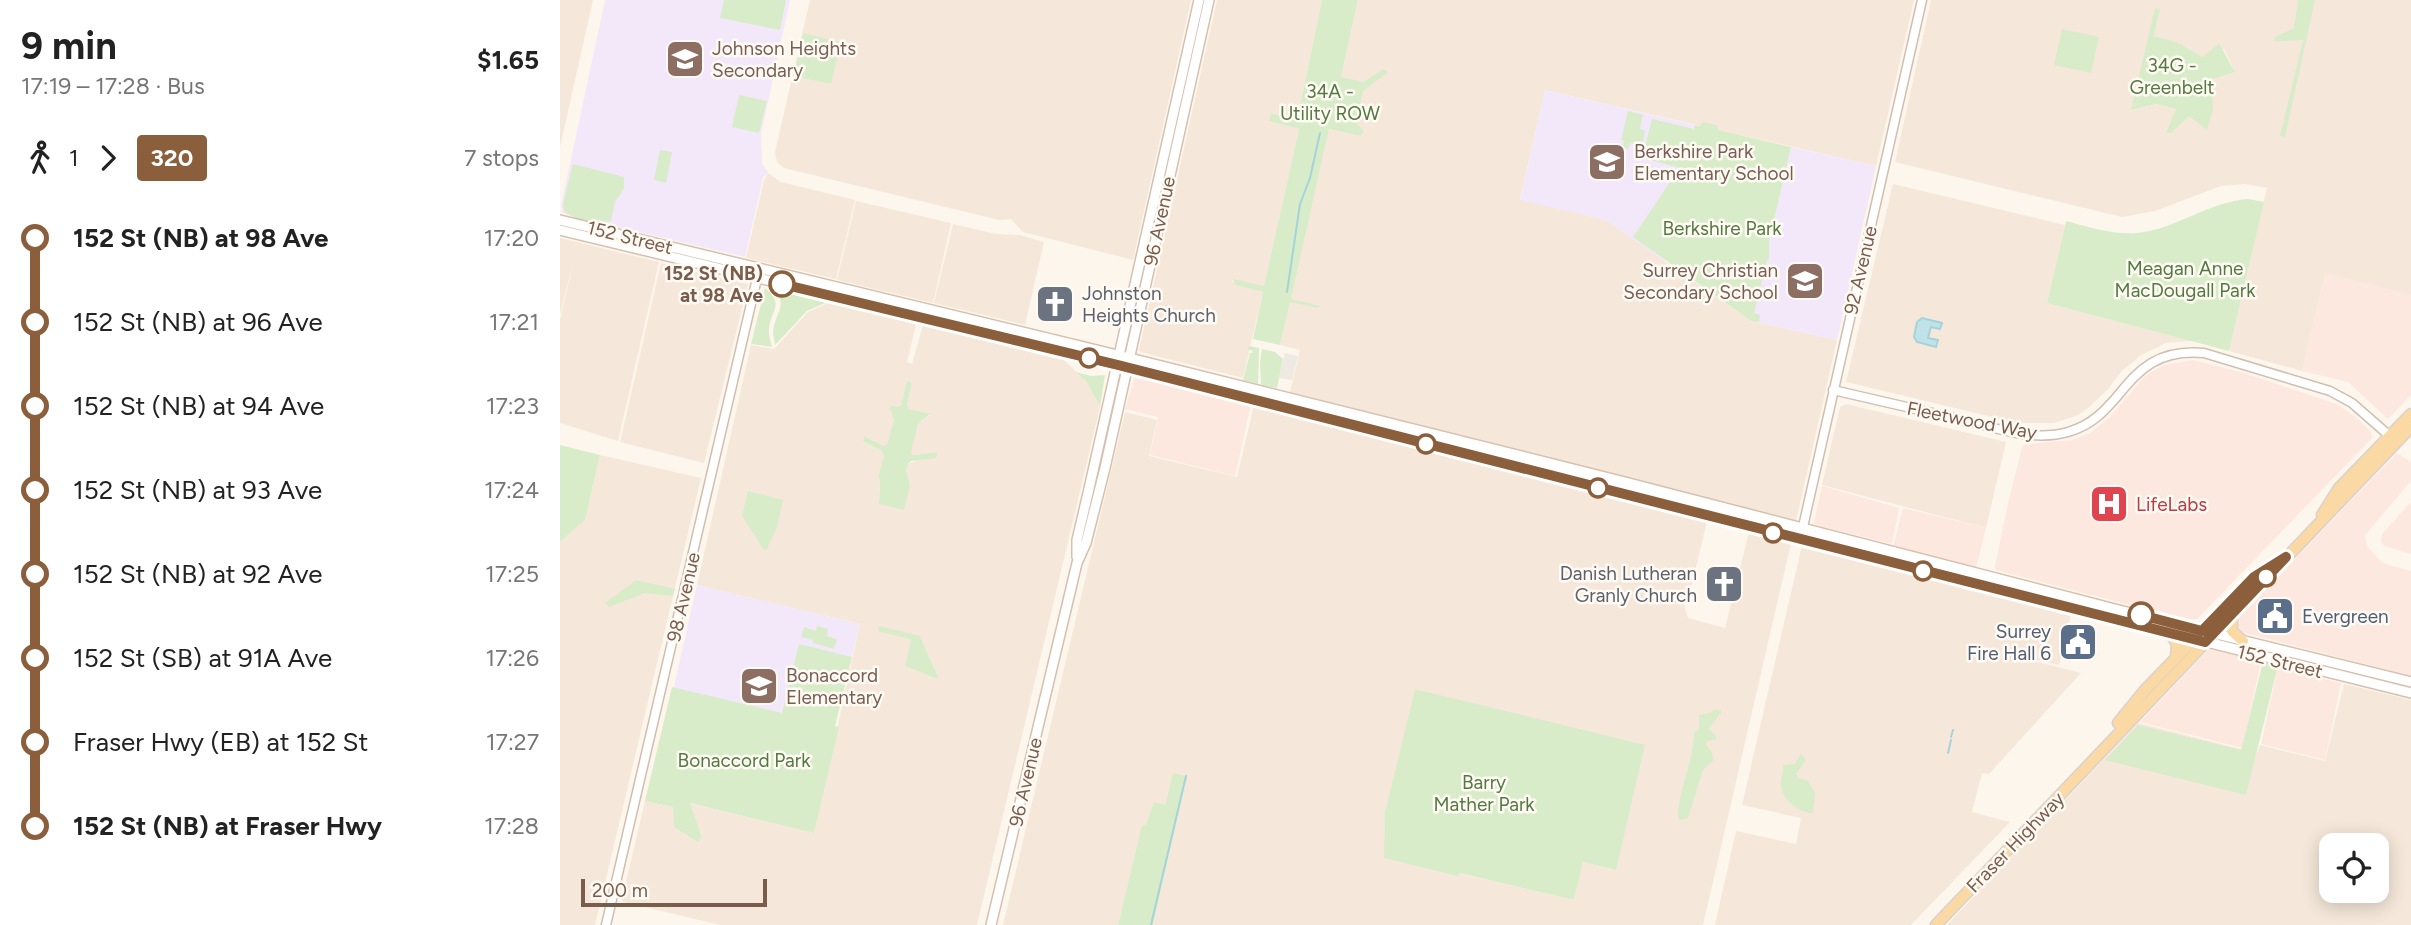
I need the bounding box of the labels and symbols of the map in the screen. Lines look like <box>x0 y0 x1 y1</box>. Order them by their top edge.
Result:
place label: Johnson Heights Secondary <box>712 37 856 82</box>
school or university icon: Johnson Heights Secondary <box>664 38 706 80</box>
park label: 34G - Greenbelt <box>2129 54 2215 99</box>
park label: 34A - Utility ROW <box>1280 80 1381 125</box>
place label: Berkshire Park Elementary School <box>1634 140 1794 185</box>
school or university icon: Berkshire Park Elementary School <box>1586 141 1628 183</box>
street label: 96 Avenue <box>1139 174 1180 268</box>
street label: 152 Street <box>585 216 675 259</box>
park label: Berkshire Park <box>1662 217 1782 240</box>
street label: 92 Avenue <box>1839 224 1882 317</box>
park label: Meagan Anne MacDougall Park <box>2115 257 2256 302</box>
place label: Surrey Christian Secondary School <box>1623 259 1778 304</box>
school or university icon: Surrey Christian Secondary School <box>1784 260 1826 302</box>
place label: 152 St (NB) at 98 Ave <box>664 262 763 307</box>
marker: 152 St (NB) at 98 Ave <box>769 271 795 297</box>
place label: Johnston Heights Church <box>1082 282 1216 327</box>
church icon: Johnston Heights Church <box>1034 283 1076 325</box>
unlabelled marker <box>1079 348 1099 368</box>
street label: Fleetwood Way <box>1905 397 2039 444</box>
unlabelled marker <box>1416 434 1436 454</box>
unlabelled marker <box>1588 478 1608 498</box>
hospital icon: LifeLabs <box>2088 483 2130 525</box>
place label: LifeLabs <box>2136 493 2207 516</box>
unlabelled marker <box>1763 523 1783 543</box>
street label: 98 Avenue <box>662 550 705 644</box>
unlabelled marker <box>1913 561 1933 581</box>
place label: Danish Lutheran Granly Church <box>1560 562 1697 607</box>
church icon: Danish Lutheran Granly Church <box>1703 563 1745 605</box>
unlabelled marker <box>2256 567 2276 587</box>
public building icon: Evergreen <box>2254 595 2296 637</box>
unlabelled marker <box>2128 602 2154 628</box>
place label: Evergreen <box>2302 605 2389 628</box>
place label: Surrey Fire Hall 6 <box>1967 620 2051 665</box>
public building icon: Surrey Fire Hall 6 <box>2057 621 2099 663</box>
street label: 152 Street <box>2235 640 2325 683</box>
place label: Bonaccord Elementary <box>786 664 882 709</box>
school or university icon: Bonaccord Elementary <box>738 665 780 707</box>
street label: 96 Avenue <box>1004 735 1047 829</box>
park label: Bonaccord Park <box>678 749 811 772</box>
park label: Barry Mather Park <box>1433 771 1535 816</box>
street label: Fraser Highway <box>1962 787 2069 897</box>
scale bar <box>581 876 766 908</box>

